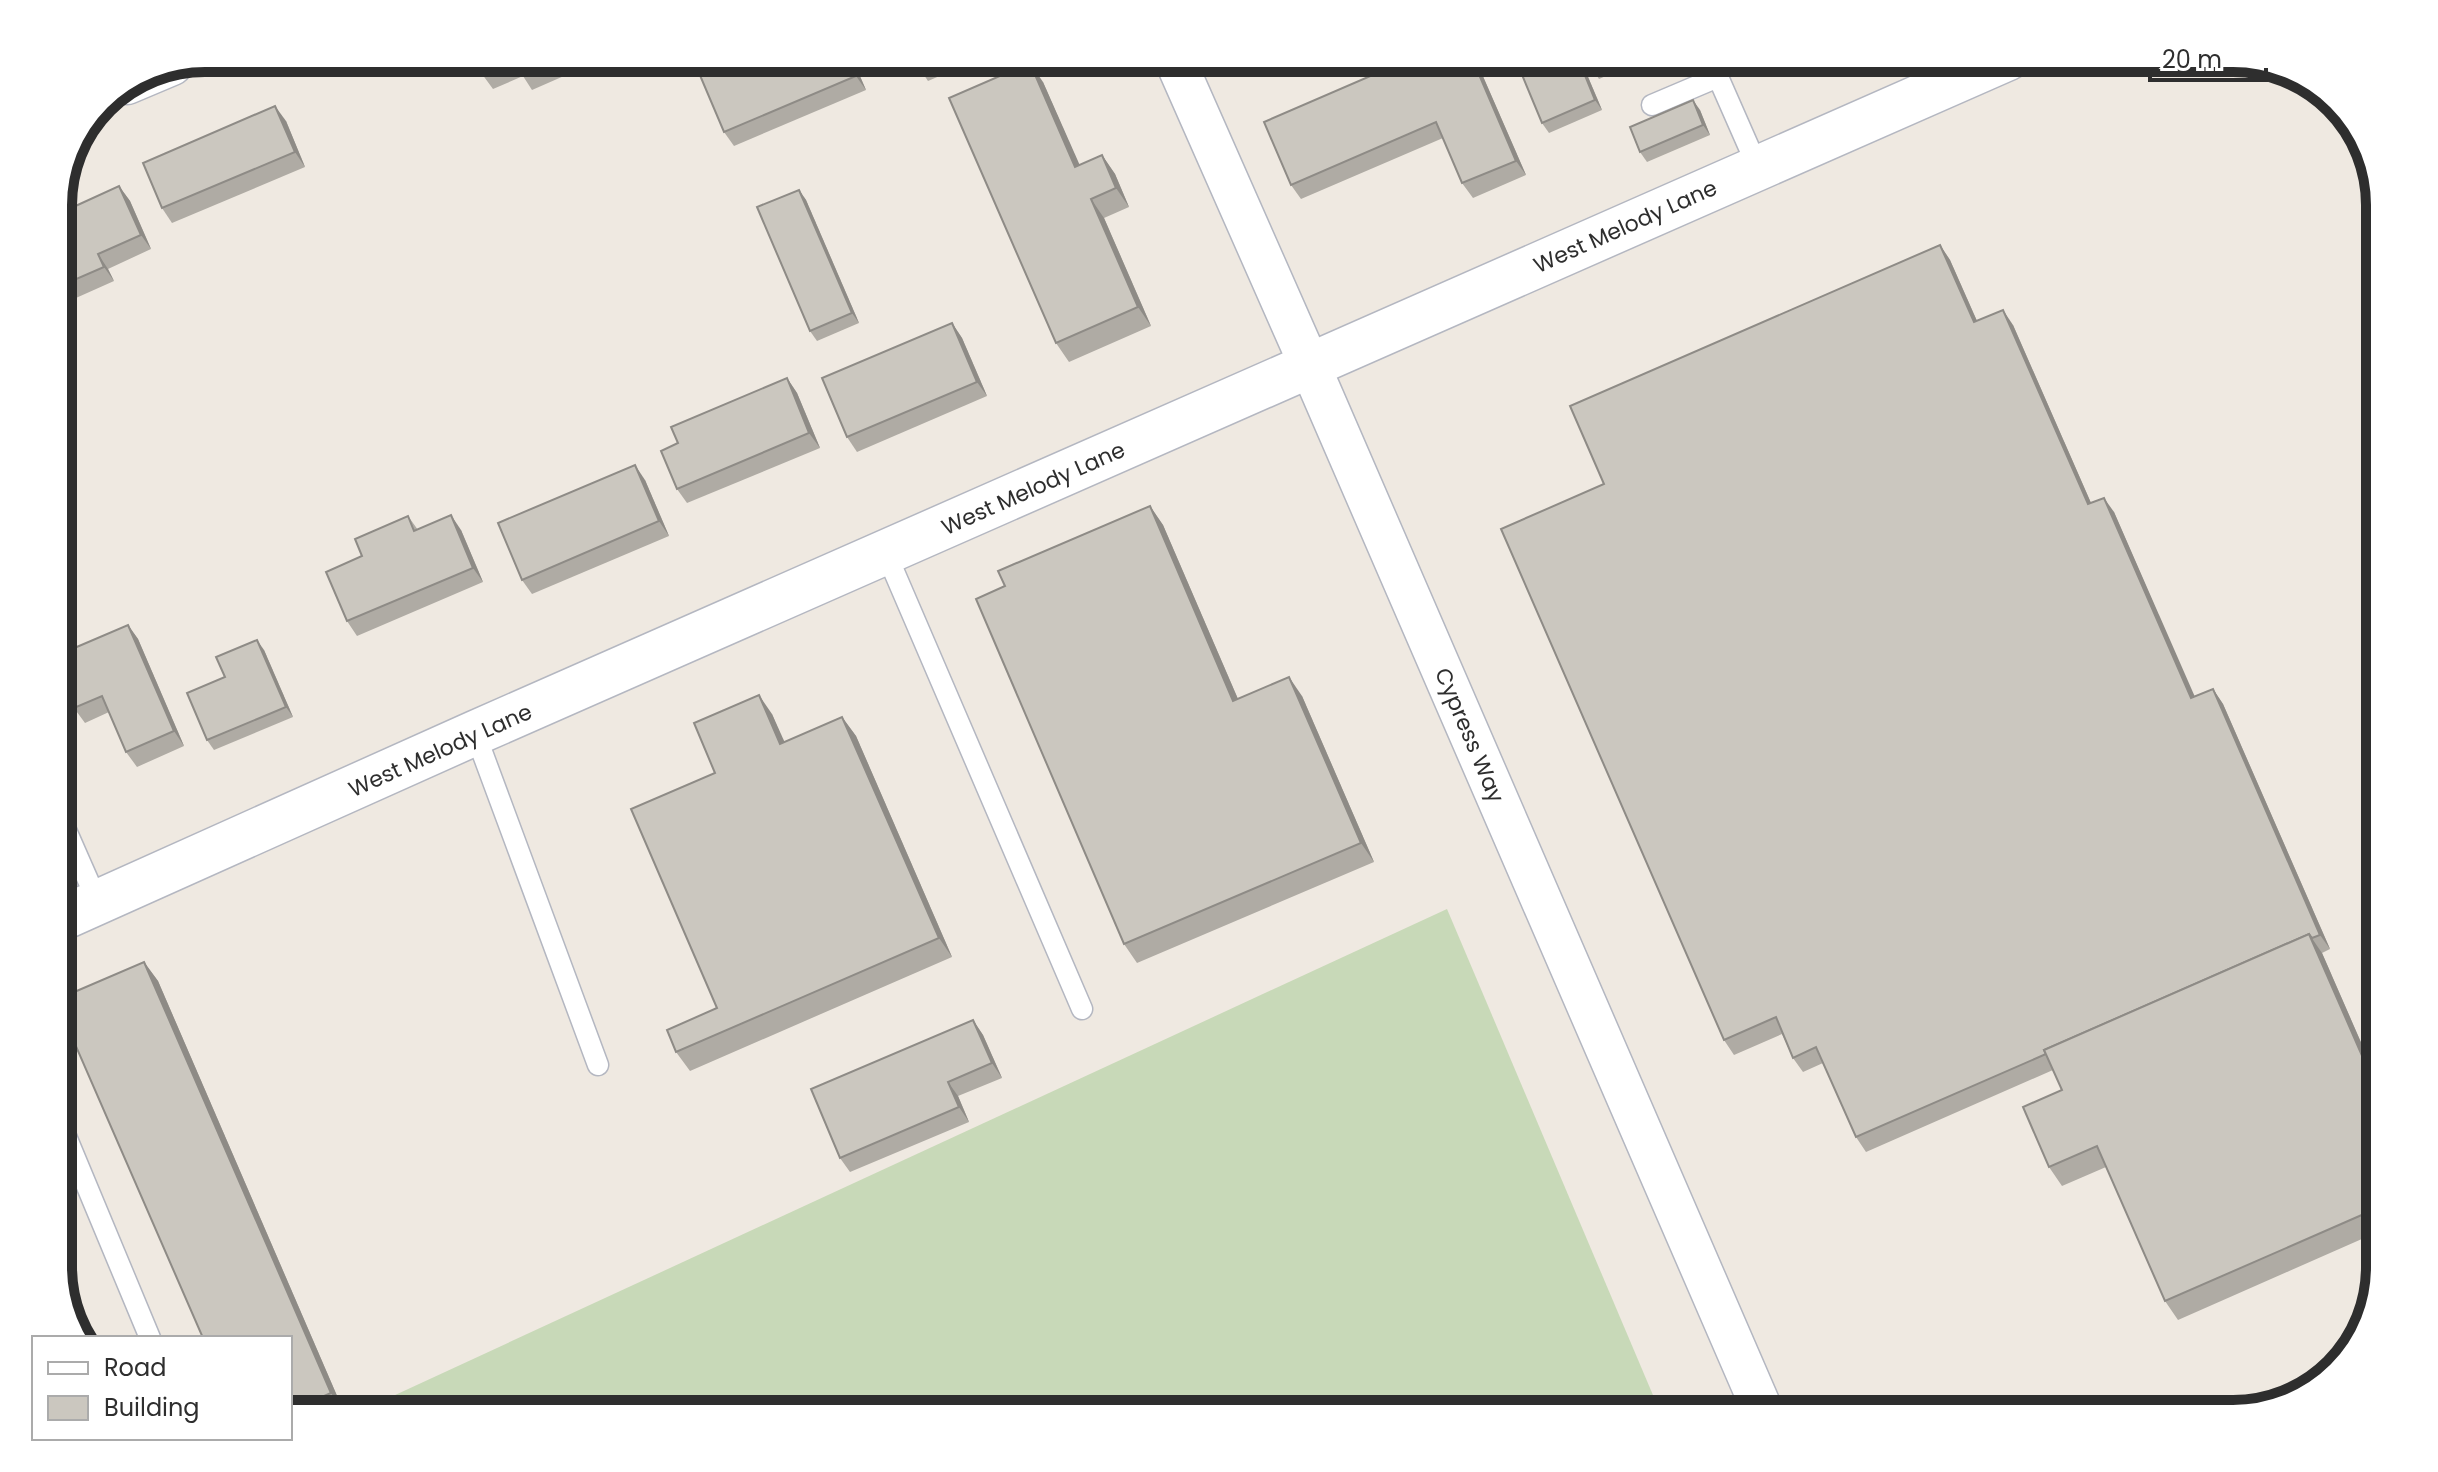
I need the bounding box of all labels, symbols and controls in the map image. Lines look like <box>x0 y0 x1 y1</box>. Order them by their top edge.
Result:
scale bar <box>2150 32 2266 82</box>
text: 20 m <box>2162 43 2222 76</box>
street label: West Melody Lane <box>1529 172 1722 281</box>
street label: West Melody Lane <box>937 434 1130 543</box>
street label: Cypress Way <box>1427 663 1512 808</box>
street label: West Melody Lane <box>344 696 537 805</box>
legend <box>32 1336 292 1440</box>
text: Road <box>104 1351 166 1384</box>
text: Building <box>104 1391 200 1424</box>

